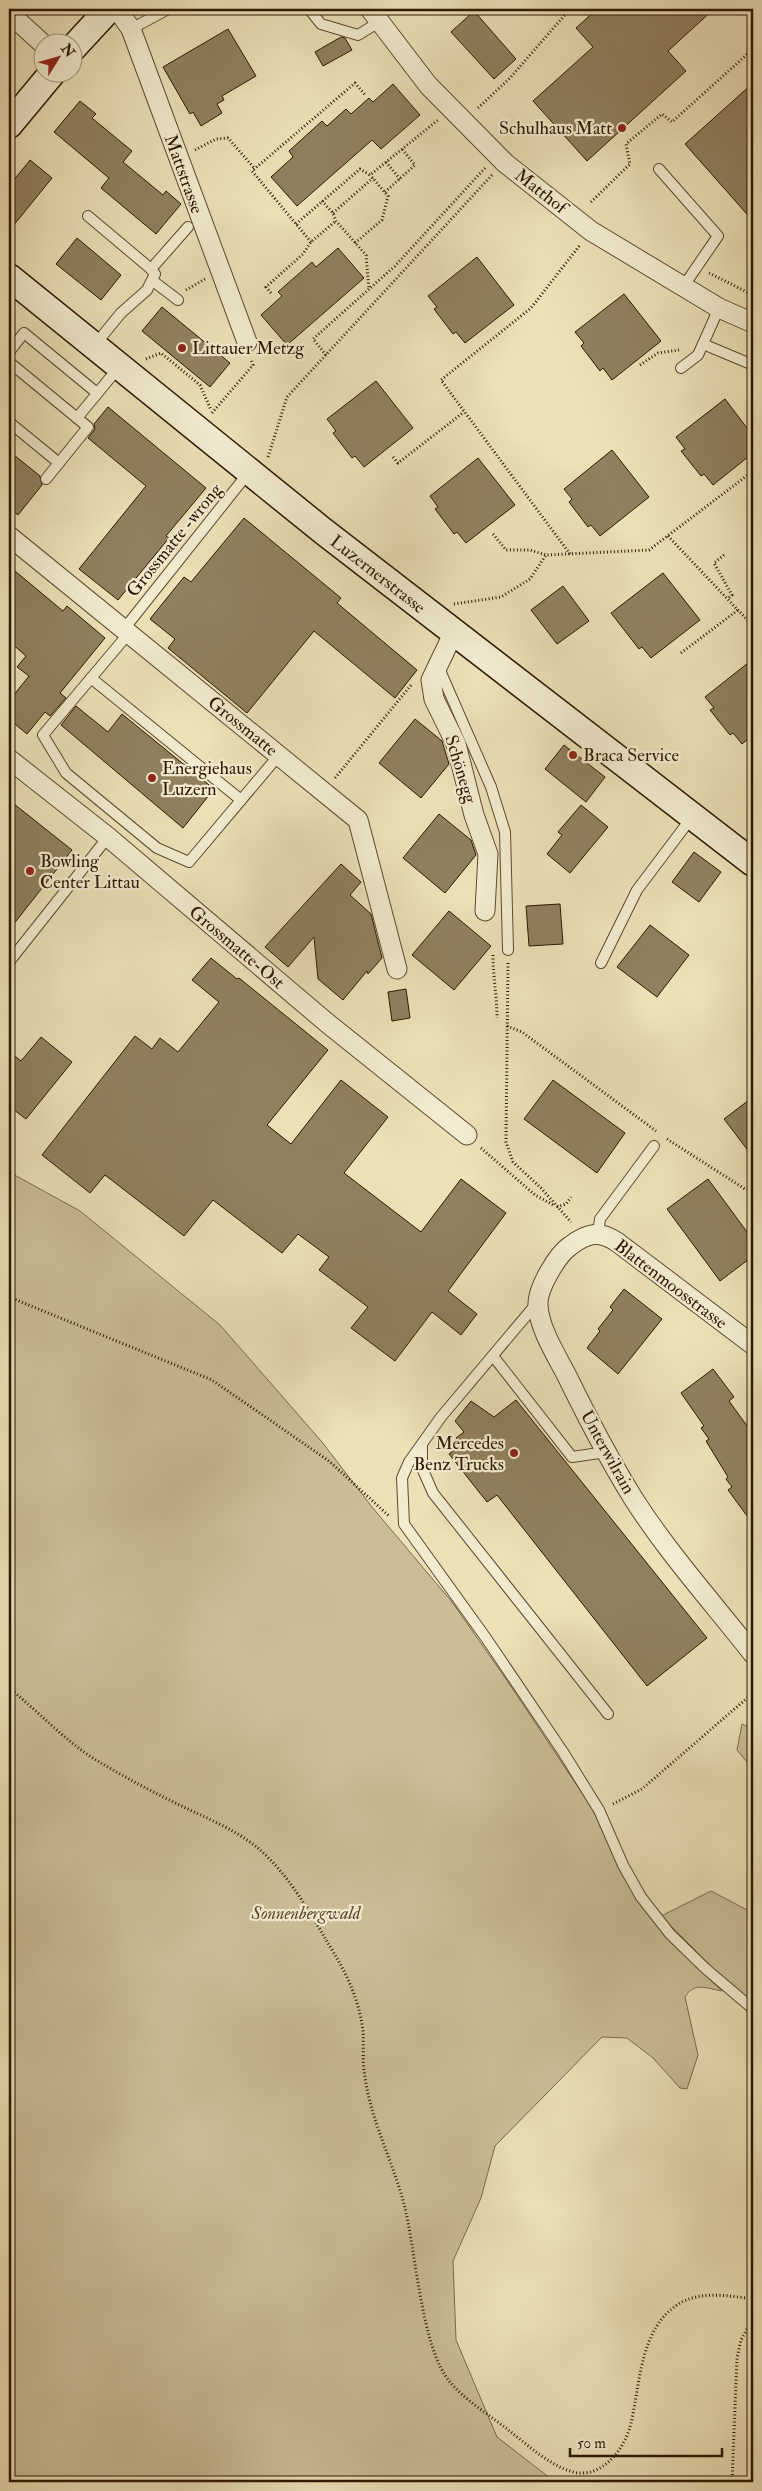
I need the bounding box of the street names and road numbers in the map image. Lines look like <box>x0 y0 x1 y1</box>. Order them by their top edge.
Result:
street label: Mattstrasse <box>159 132 209 217</box>
street label: Matthof <box>510 164 574 221</box>
street label: Grossmatte -wrong <box>122 478 228 602</box>
street label: Luzernerstrasse <box>325 530 430 619</box>
street label: Grossmatte <box>203 691 283 762</box>
street label: Schönegg <box>439 732 482 807</box>
street label: Grossmatte-Ost <box>184 901 289 994</box>
street label: Blattenmoosstrasse <box>610 1234 732 1335</box>
street label: Unterwilrain <box>575 1406 640 1498</box>

